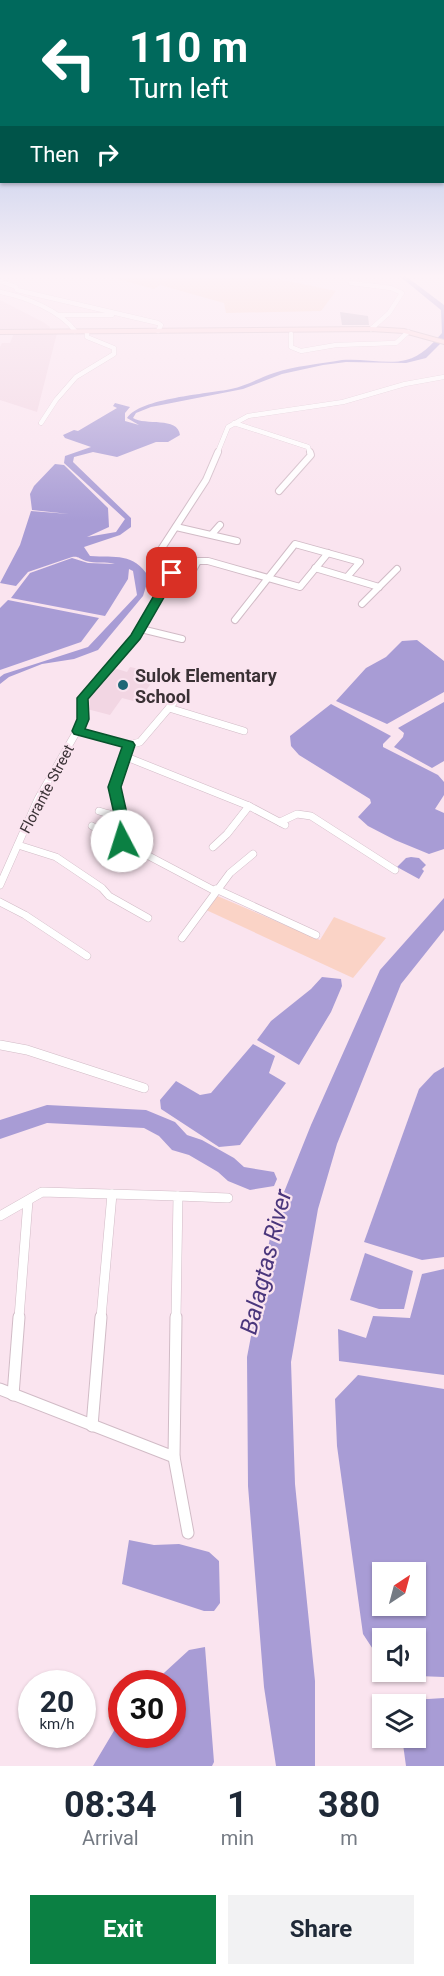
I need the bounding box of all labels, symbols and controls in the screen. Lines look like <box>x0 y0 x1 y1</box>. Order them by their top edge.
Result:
text: 110 m <box>129 23 248 72</box>
icon: left <box>30 24 108 102</box>
text: Turn left <box>129 73 229 105</box>
icon: right <box>91 138 124 171</box>
text: Then <box>30 142 79 167</box>
pin <box>146 547 197 598</box>
icon: arrive <box>155 556 188 589</box>
place label: Sulok Elementary School <box>135 665 278 707</box>
marker: Sulok Elementary School <box>116 678 130 692</box>
street label: Florante Street <box>16 741 78 836</box>
position arrow <box>90 809 154 873</box>
water label: Balagtas River <box>234 1186 298 1337</box>
north arrow <box>372 1562 426 1616</box>
map controls <box>372 1562 426 1748</box>
button: sound <box>372 1628 426 1682</box>
speed limit sign: 30 <box>108 1670 186 1748</box>
text: 20 <box>40 1684 74 1719</box>
button: layers <box>372 1694 426 1748</box>
text: km/h <box>39 1715 75 1733</box>
text: 08:34 <box>64 1784 157 1826</box>
text: 1 <box>227 1784 248 1826</box>
text: 380 <box>318 1784 380 1826</box>
text: Arrival <box>82 1826 139 1850</box>
text: min <box>221 1826 254 1850</box>
text: m <box>340 1826 358 1850</box>
button: Exit <box>30 1895 216 1964</box>
button: Share <box>228 1895 414 1964</box>

